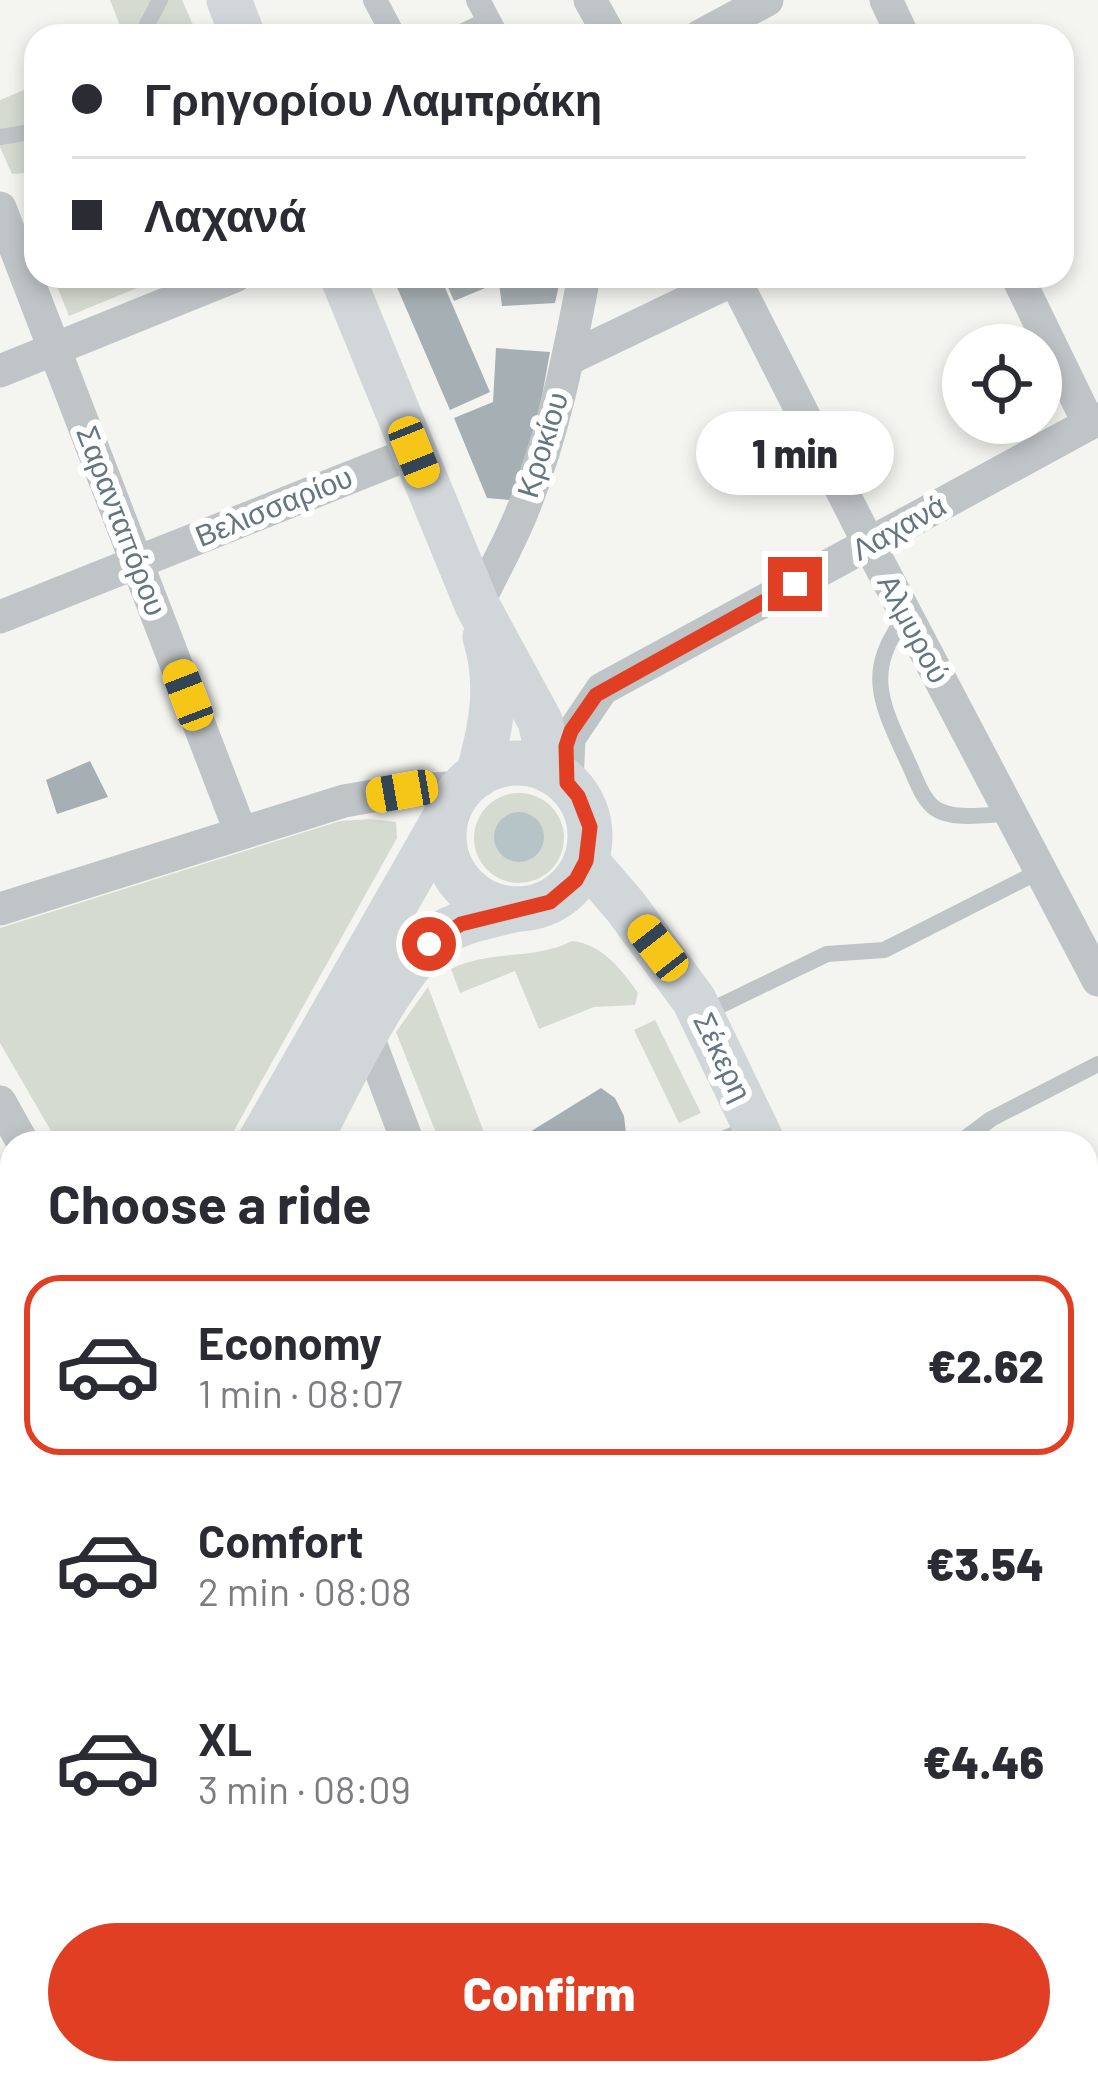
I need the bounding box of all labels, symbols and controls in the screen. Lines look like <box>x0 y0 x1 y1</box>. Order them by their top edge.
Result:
text: Γρηγορίου Λαμπράκη <box>144 71 602 125</box>
text: Λαχανά <box>144 187 306 241</box>
map controls <box>942 324 1062 444</box>
button: locate <box>942 324 1062 444</box>
street label: Κροκίου <box>508 387 574 502</box>
callout: 1 min <box>696 410 894 494</box>
car <box>384 412 444 492</box>
street label: Σαρανταπόρου <box>70 420 176 620</box>
text: 1 min <box>752 429 838 476</box>
street label: Βελισσαρίου <box>189 457 357 553</box>
street label: Λαχανά <box>845 486 951 567</box>
route end <box>768 557 822 611</box>
street label: Αλμυρού <box>871 568 958 689</box>
car <box>158 655 218 735</box>
car <box>363 767 441 815</box>
car <box>622 909 694 987</box>
route start <box>402 917 456 971</box>
street label: Σέκερη <box>687 1006 761 1106</box>
text: Choose a ride <box>48 1170 372 1235</box>
icon: car <box>54 1311 162 1419</box>
text: Economy <box>198 1315 382 1369</box>
text: €2.62 <box>928 1338 1044 1392</box>
text: 1 min · 08:07 <box>198 1369 403 1416</box>
icon: car <box>54 1509 162 1617</box>
text: Comfort <box>198 1513 364 1567</box>
text: €3.54 <box>926 1536 1044 1590</box>
text: 2 min · 08:08 <box>198 1567 412 1614</box>
icon: car <box>54 1707 162 1815</box>
text: XL <box>198 1711 252 1765</box>
text: €4.46 <box>923 1734 1044 1788</box>
text: 3 min · 08:09 <box>198 1765 411 1812</box>
button: Confirm <box>48 1923 1050 2061</box>

